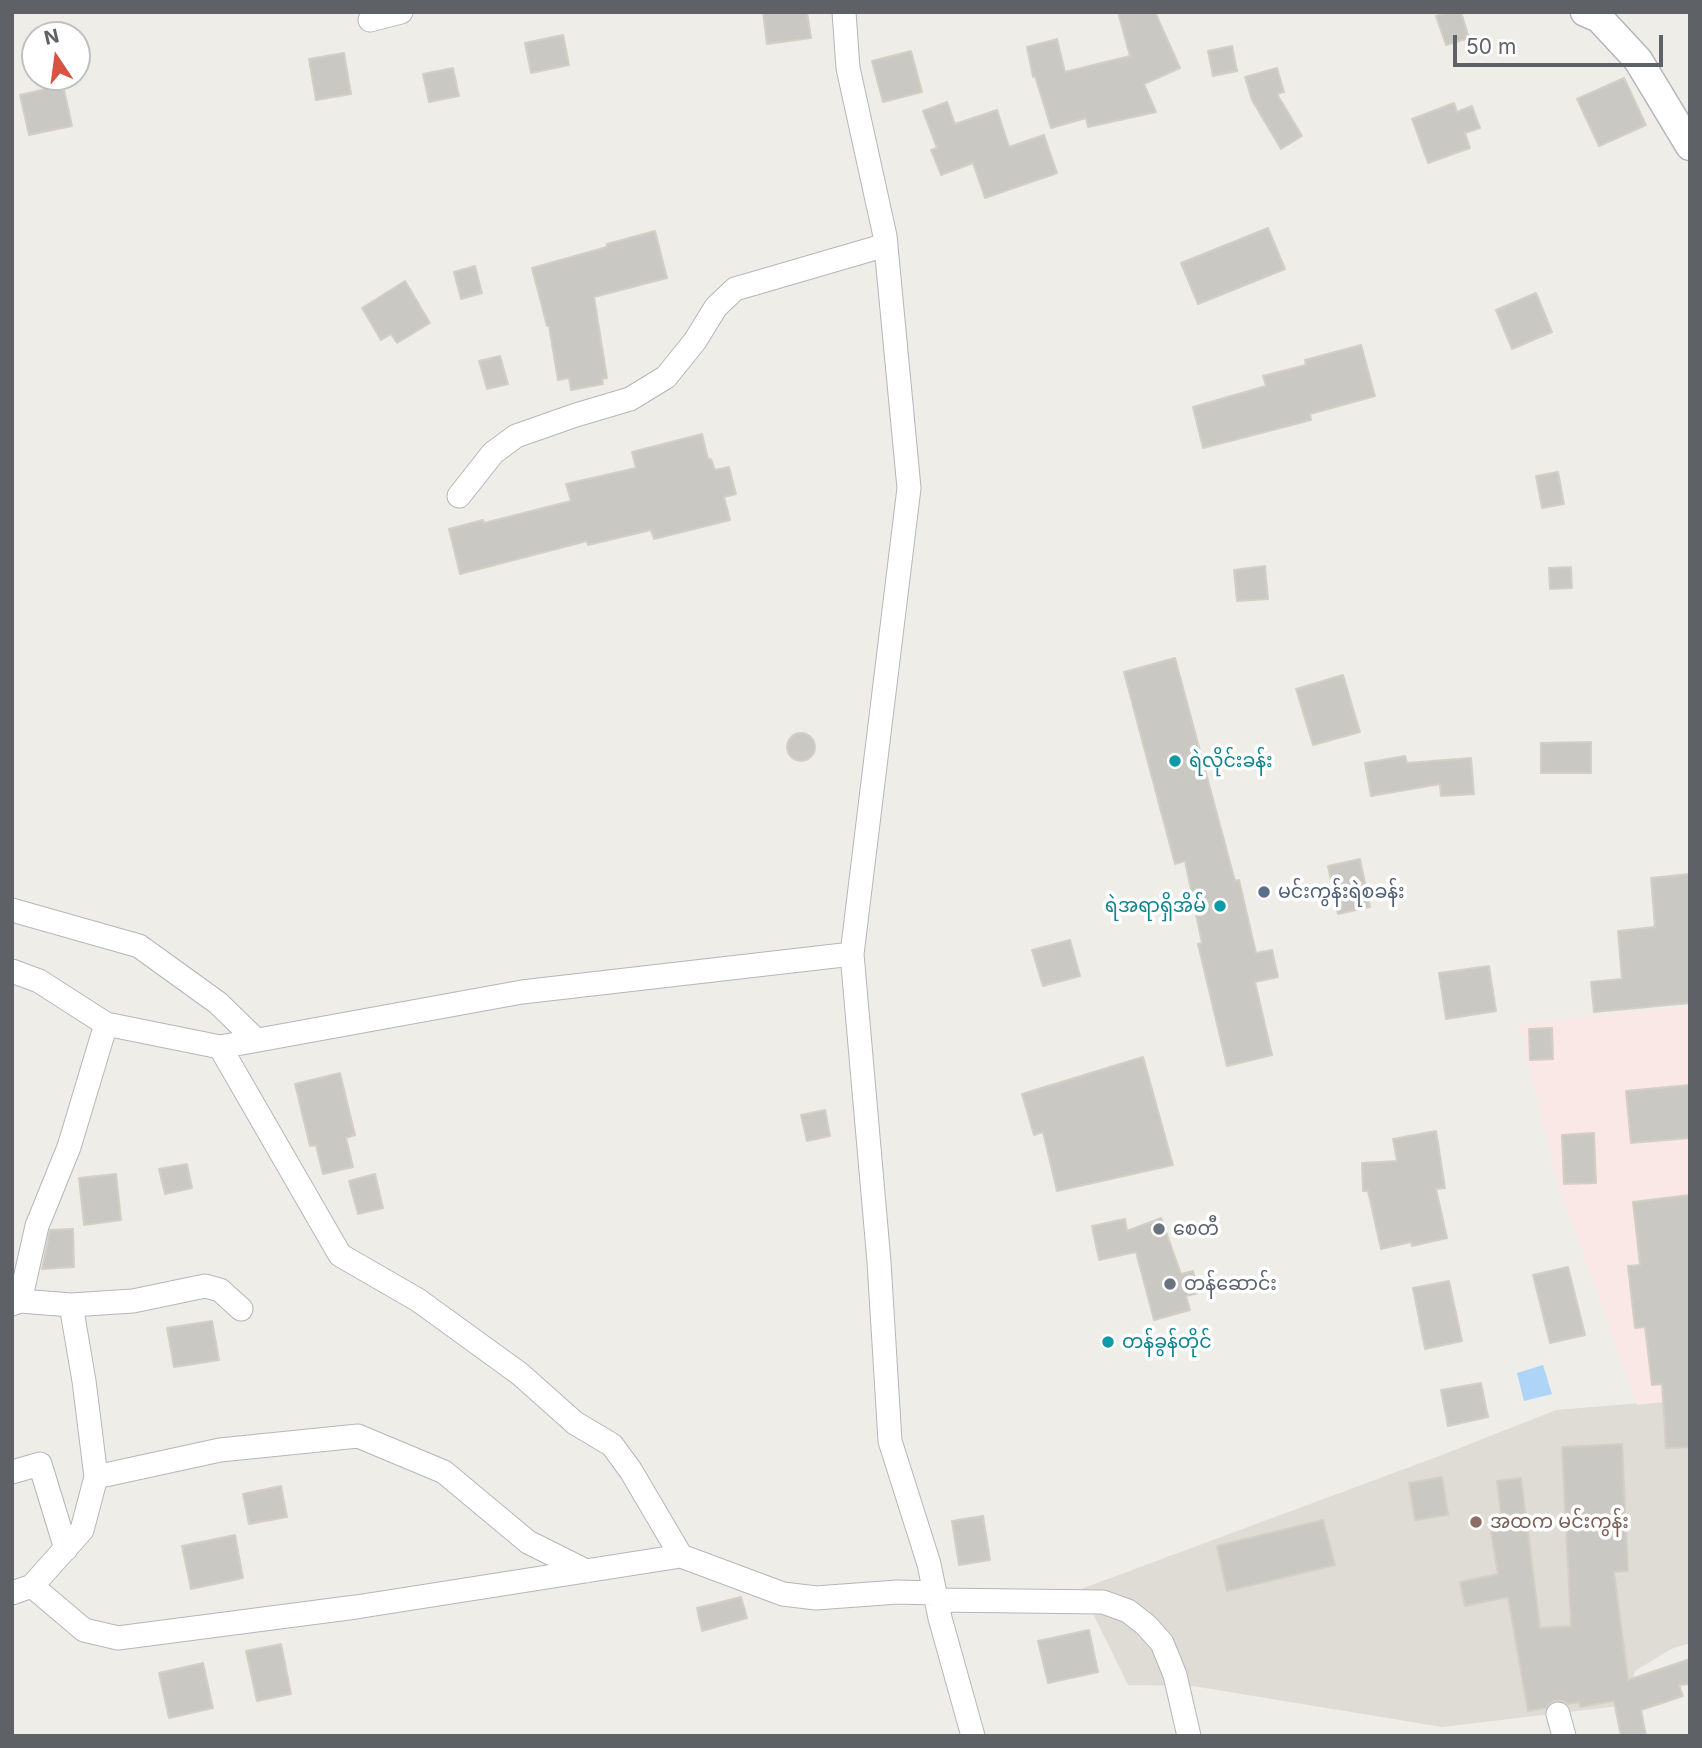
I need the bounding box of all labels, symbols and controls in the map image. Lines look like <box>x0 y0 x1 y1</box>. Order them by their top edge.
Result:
north arrow <box>21 21 91 91</box>
scale bar <box>1457 21 1667 65</box>
text: N <box>42 24 61 50</box>
text: 50 m <box>1466 34 1516 59</box>
place label: ရဲလိုင်းခန်း <box>1189 750 1273 772</box>
marker: ရဲလိုင်းခန်း <box>1167 753 1183 769</box>
place label: မင်းကွန်းရဲစခန်း <box>1278 881 1405 903</box>
marker: မင်းကွန်းရဲစခန်း <box>1256 884 1272 900</box>
place label: ရဲအရာရှိအိမ် <box>1105 895 1206 917</box>
marker: ရဲအရာရှိအိမ် <box>1212 898 1228 914</box>
place label: စေတီ <box>1173 1218 1219 1240</box>
marker: စေတီ <box>1151 1221 1167 1237</box>
place label: တန်ဆောင်း <box>1184 1273 1277 1295</box>
marker: တန်ဆောင်း <box>1162 1276 1178 1292</box>
place label: တန်ခွန်တိုင် <box>1122 1331 1212 1353</box>
marker: တန်ခွန်တိုင် <box>1100 1334 1116 1350</box>
place label: အထက မင်းကွန်း <box>1490 1511 1629 1533</box>
marker: အထက မင်းကွန်း <box>1468 1514 1484 1530</box>

